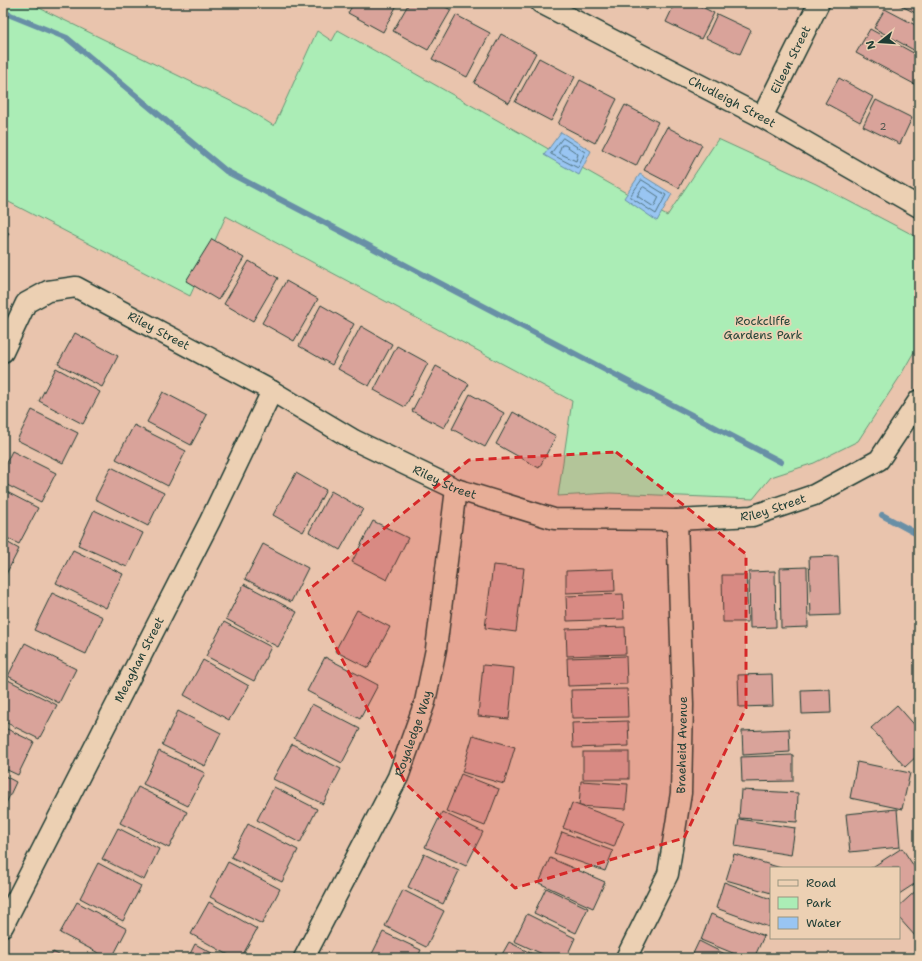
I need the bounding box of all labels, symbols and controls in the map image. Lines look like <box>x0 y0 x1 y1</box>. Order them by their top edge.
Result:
north arrow <box>860 22 900 62</box>
street label: Eileen Street <box>767 23 814 97</box>
text: N <box>862 38 879 51</box>
street label: Chudleigh Street <box>685 72 779 131</box>
house number: 2 <box>880 120 887 133</box>
street label: Riley Street <box>125 308 192 354</box>
park label: Rockcliffe Gardens Park <box>724 313 802 343</box>
street label: Riley Street <box>410 461 478 503</box>
street label: Riley Street <box>740 490 808 525</box>
street label: Meaghan Street <box>110 614 168 705</box>
street label: Royaledge Way <box>391 689 435 779</box>
street label: Braeheid Avenue <box>673 696 691 794</box>
legend <box>770 867 900 939</box>
text: Road <box>806 875 837 891</box>
text: Park <box>806 895 832 911</box>
text: Water <box>806 915 842 931</box>

